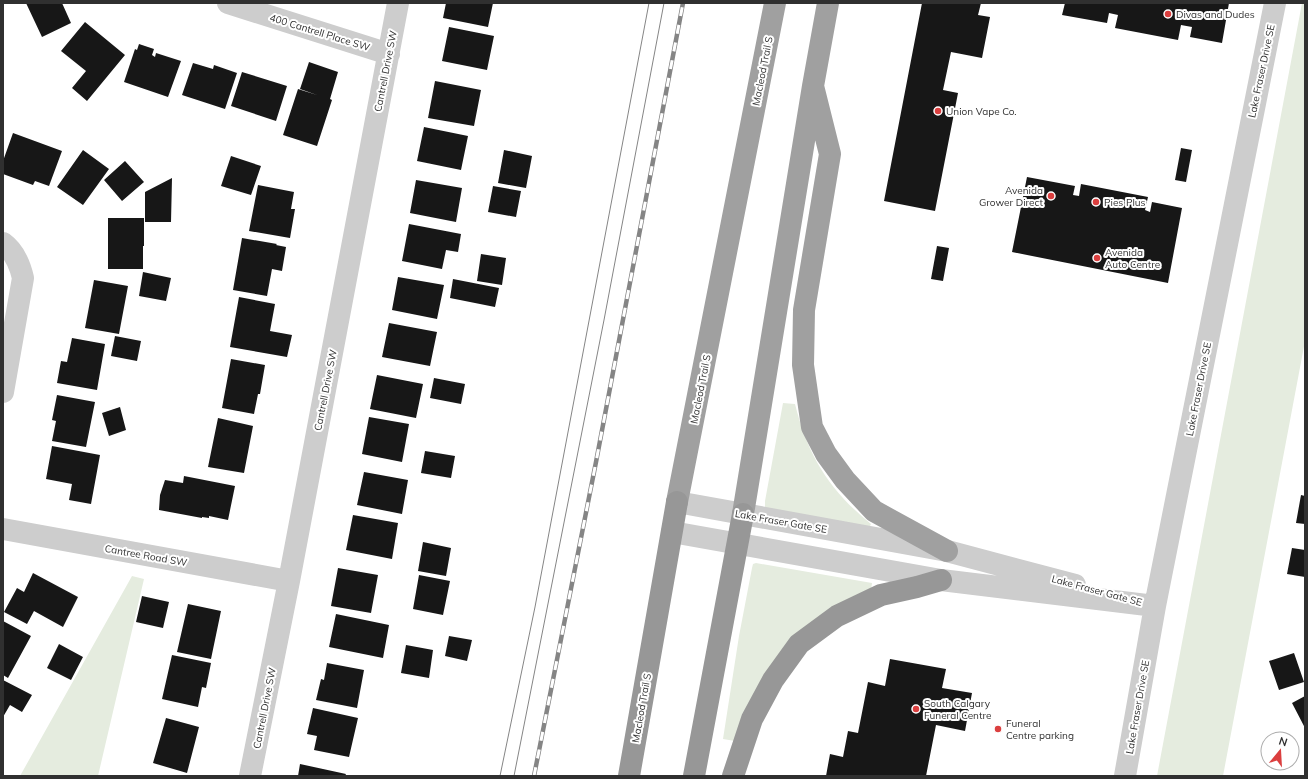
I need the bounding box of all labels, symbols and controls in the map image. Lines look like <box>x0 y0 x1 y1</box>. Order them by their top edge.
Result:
place label: Divas and Dudes <box>1176 8 1255 21</box>
marker: Divas and Dudes <box>1163 9 1173 19</box>
street label: 400 Cantrell Place SW <box>268 11 372 54</box>
street label: Lake Fraser Drive SE <box>1245 23 1278 119</box>
street label: Cantrell Drive SW <box>371 29 400 113</box>
street label: Macleod Trail S <box>749 35 776 107</box>
place label: Union Vape Co. <box>946 105 1016 118</box>
marker: Union Vape Co. <box>933 106 943 116</box>
place label: Avenida Grower Direct <box>979 184 1043 209</box>
marker: Avenida Grower Direct <box>1046 191 1056 201</box>
place label: Pies Plus <box>1104 196 1146 209</box>
marker: Pies Plus <box>1091 197 1101 207</box>
place label: Avenida Auto Centre <box>1105 246 1160 271</box>
marker: Avenida Auto Centre <box>1092 253 1102 263</box>
street label: Lake Fraser Drive SE <box>1183 341 1214 437</box>
street label: Cantrell Drive SW <box>311 348 340 432</box>
street label: Macleod Trail S <box>687 353 714 425</box>
street label: Lake Fraser Gate SE <box>734 507 828 536</box>
street label: Cantree Road SW <box>104 542 188 569</box>
street label: Lake Fraser Gate SE <box>1050 572 1144 609</box>
street label: Lake Fraser Drive SE <box>1123 659 1152 755</box>
street label: Cantrell Drive SW <box>250 666 279 750</box>
street label: Macleod Trail S <box>629 672 654 744</box>
place label: South Calgary Funeral Centre <box>924 697 991 722</box>
marker: South Calgary Funeral Centre <box>911 704 921 714</box>
place label: Funeral Centre parking <box>1006 717 1074 742</box>
marker: Funeral Centre parking <box>993 724 1003 734</box>
north arrow <box>1260 731 1300 771</box>
text: N <box>1277 734 1289 749</box>

